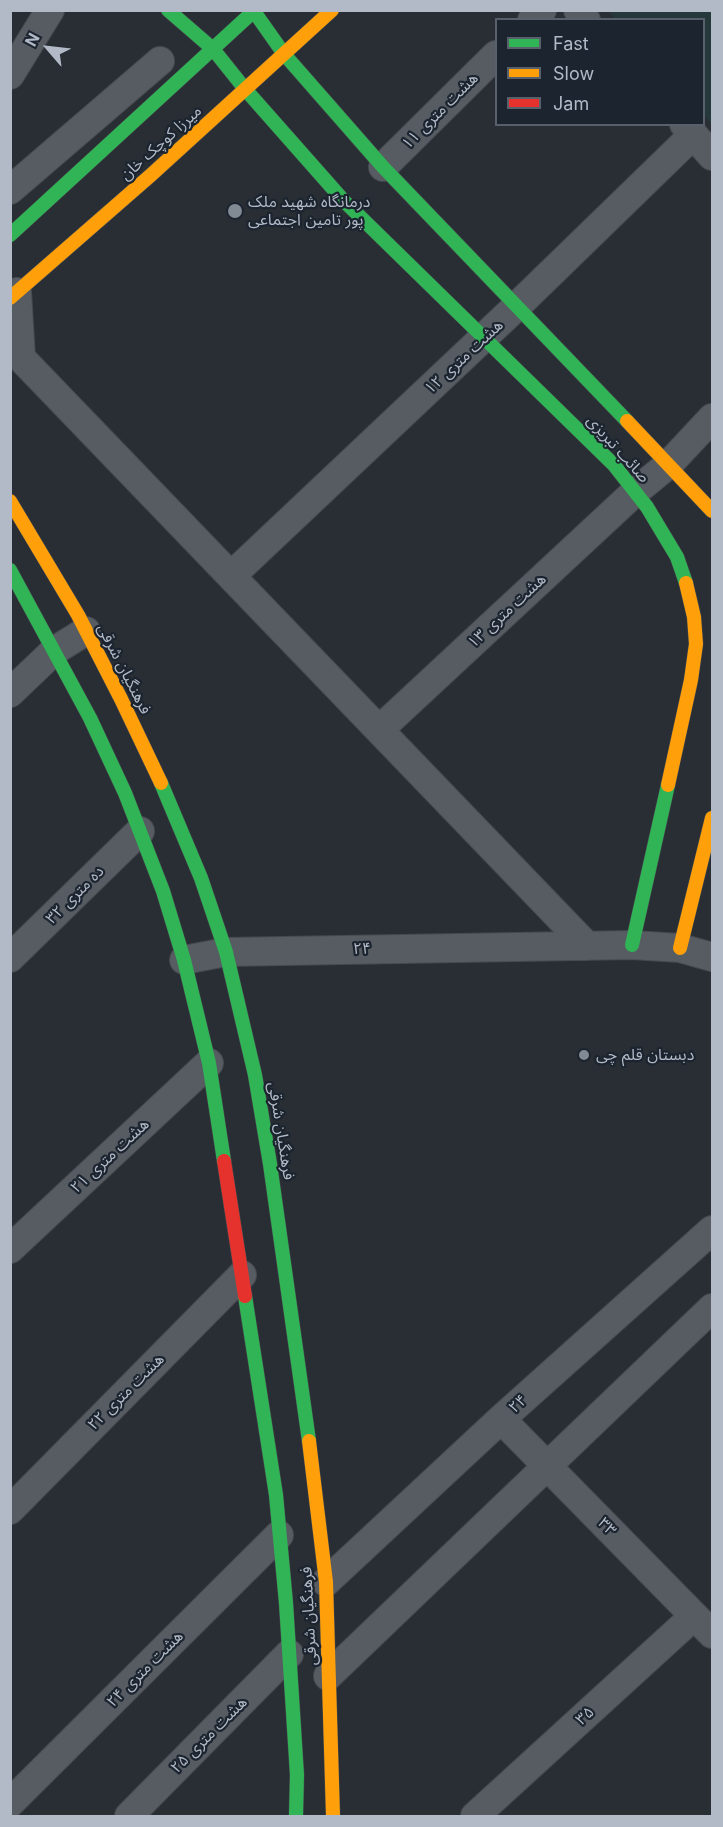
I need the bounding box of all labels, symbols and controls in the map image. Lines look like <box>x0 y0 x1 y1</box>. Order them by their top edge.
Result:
north arrow <box>18 18 78 78</box>
legend <box>495 18 705 126</box>
text: N <box>20 29 44 50</box>
text: Fast <box>553 33 589 54</box>
text: Slow <box>553 63 594 84</box>
street label: هشت متری ۱۱ <box>398 69 482 153</box>
text: Jam <box>553 93 589 114</box>
street label: میرزا کوچک خان <box>116 101 206 185</box>
place label: درمانگاه شهید ملک پور تامین اجتماعی <box>248 192 370 230</box>
marker: درمانگاه شهید ملک پور تامین اجتماعی <box>226 202 244 220</box>
street label: هشت متری ۱۲ <box>421 316 507 398</box>
street label: صائب تبریزی <box>582 411 654 487</box>
street label: هشت متری ۱۳ <box>464 570 550 652</box>
street label: فرهنگیان شرقی <box>93 621 155 717</box>
street label: ده متری ۳۲ <box>42 862 108 928</box>
street label: ۲۴ <box>353 939 371 959</box>
place label: دبستان قلم چی <box>596 1045 694 1065</box>
marker: دبستان قلم چی <box>577 1048 591 1062</box>
street label: فرهنگیان شرقی <box>264 1081 298 1181</box>
street label: هشت متری ۲۱ <box>67 1115 153 1197</box>
street label: هشت متری ۲۲ <box>84 1350 168 1434</box>
street label: ۲۴ <box>505 1391 531 1417</box>
street label: ۳۳ <box>594 1514 620 1540</box>
street label: فرهنگیان شرقی <box>297 1566 321 1666</box>
street label: هشت متری ۲۴ <box>103 1627 187 1711</box>
street label: هشت متری ۲۵ <box>167 1693 251 1777</box>
street label: ۳۵ <box>572 1703 598 1729</box>

